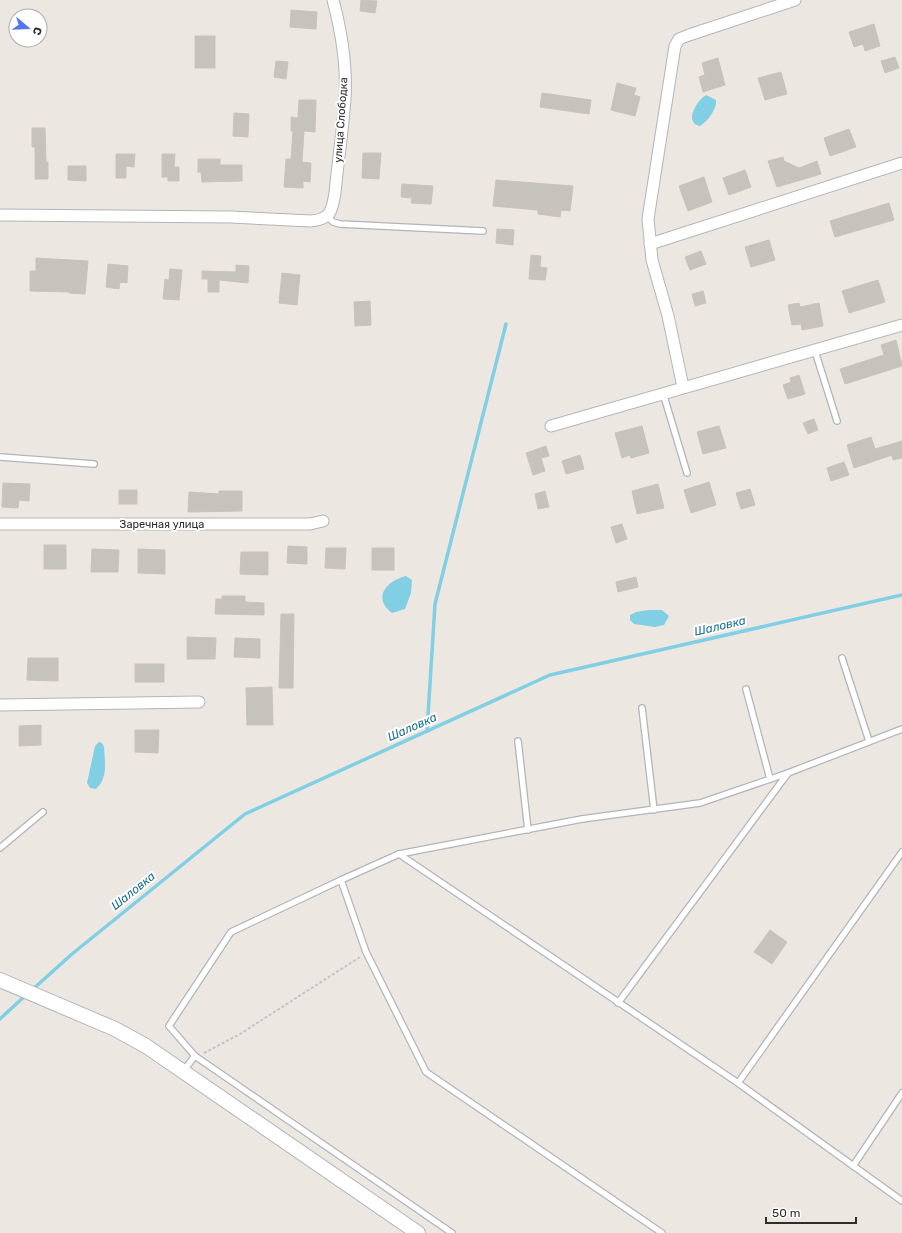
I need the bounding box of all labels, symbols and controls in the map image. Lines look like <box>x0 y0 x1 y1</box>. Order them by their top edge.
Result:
north arrow <box>8 8 48 48</box>
text: С <box>29 25 44 37</box>
street label: улица Слободка <box>332 77 350 163</box>
street label: Заречная улица <box>120 518 204 531</box>
water label: Шаловка <box>693 613 747 639</box>
water label: Шаловка <box>385 710 439 744</box>
water label: Шаловка <box>108 869 158 913</box>
scale bar <box>766 1199 856 1225</box>
text: 50 m <box>772 1206 800 1220</box>

